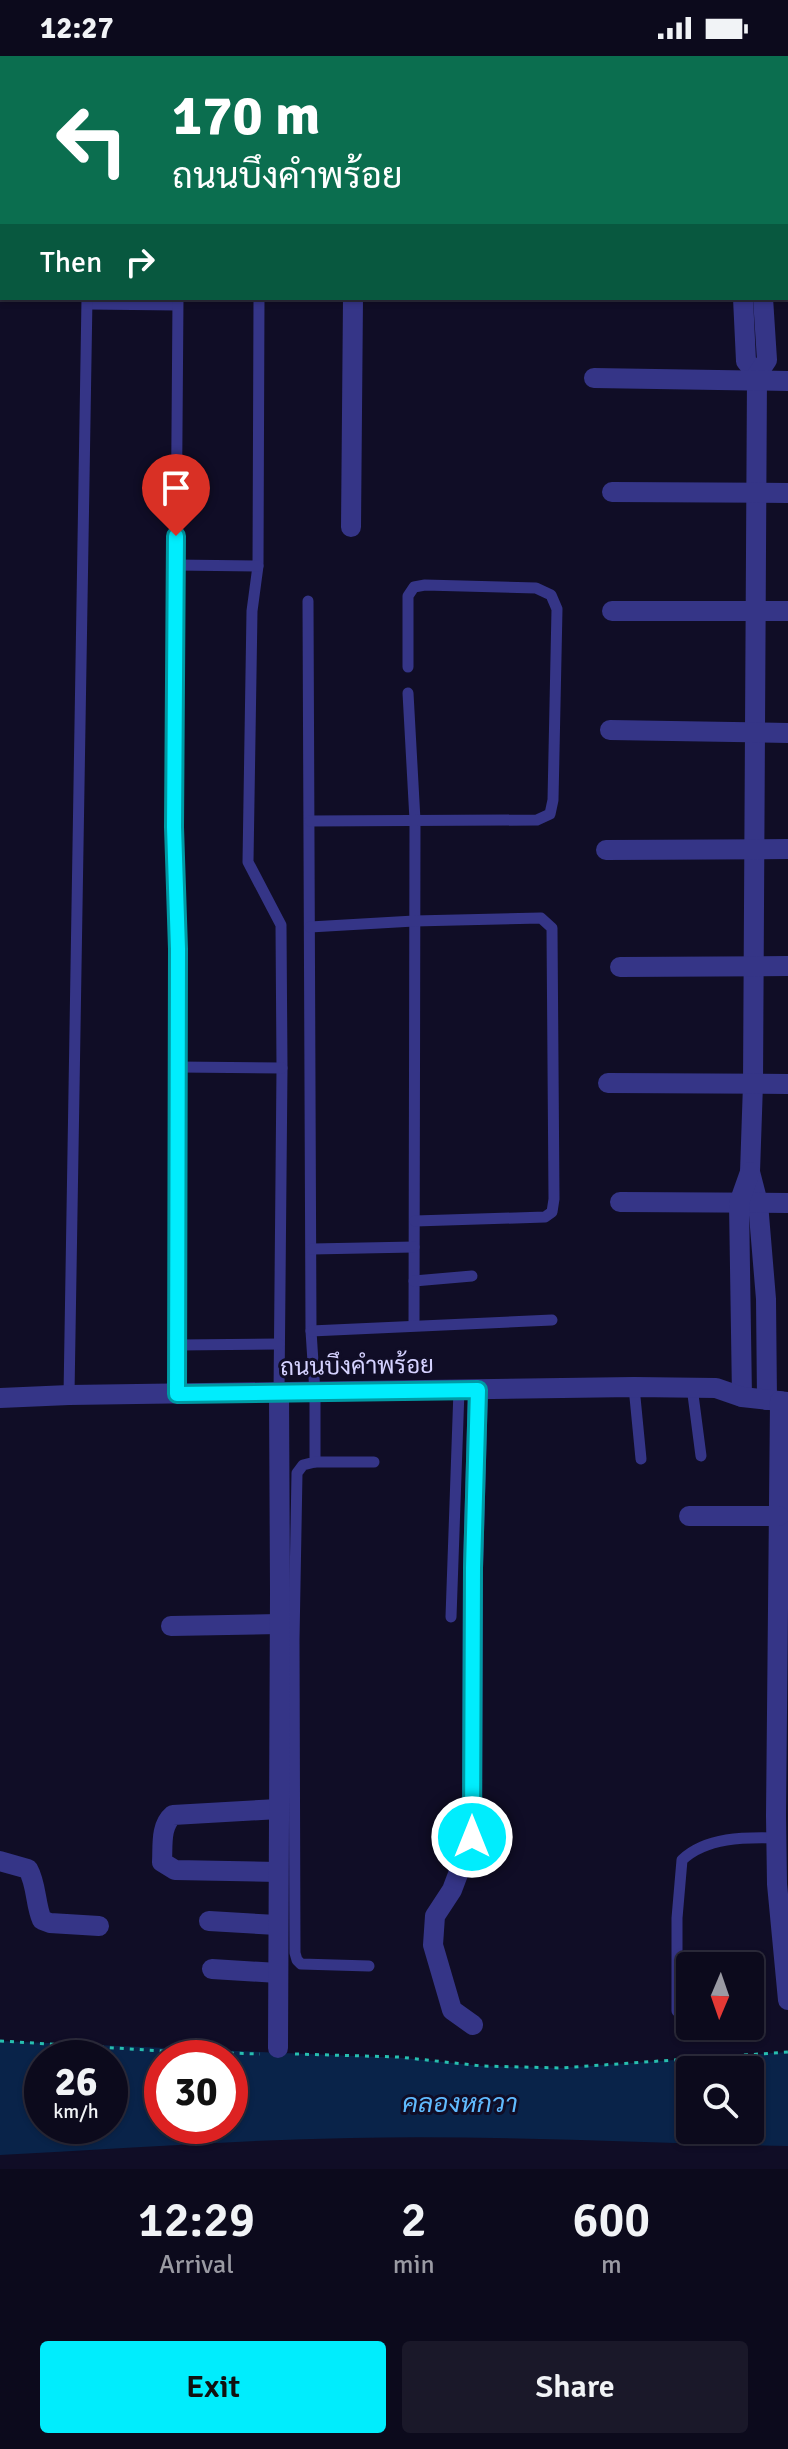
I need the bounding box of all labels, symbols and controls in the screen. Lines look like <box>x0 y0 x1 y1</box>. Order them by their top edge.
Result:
text: 12:27 <box>40 10 114 47</box>
text: 170 m <box>172 81 320 150</box>
icon: left <box>40 88 144 192</box>
text: ถนนบึงคำพร้อย <box>172 154 403 199</box>
icon: right <box>118 240 162 284</box>
text: Then <box>40 244 102 281</box>
pin <box>142 454 210 536</box>
icon: arrive <box>154 466 198 510</box>
street label: ถนนบึงคำพร้อย <box>280 1350 434 1382</box>
position arrow <box>430 1795 514 1879</box>
north arrow <box>676 1952 764 2040</box>
map controls <box>676 1952 764 2144</box>
speed limit sign: 30 <box>144 2040 248 2144</box>
button: search <box>676 2056 764 2144</box>
text: 26 <box>54 2057 98 2107</box>
water label: คลองหกวา <box>402 2088 518 2120</box>
text: km/h <box>53 2099 99 2124</box>
text: 12:29 <box>138 2191 255 2250</box>
text: 2 <box>401 2191 427 2250</box>
text: 600 <box>572 2191 650 2250</box>
text: Arrival <box>159 2249 234 2281</box>
text: min <box>393 2249 435 2281</box>
text: m <box>601 2249 622 2281</box>
button: Exit <box>40 2341 386 2433</box>
button: Share <box>402 2341 748 2433</box>

